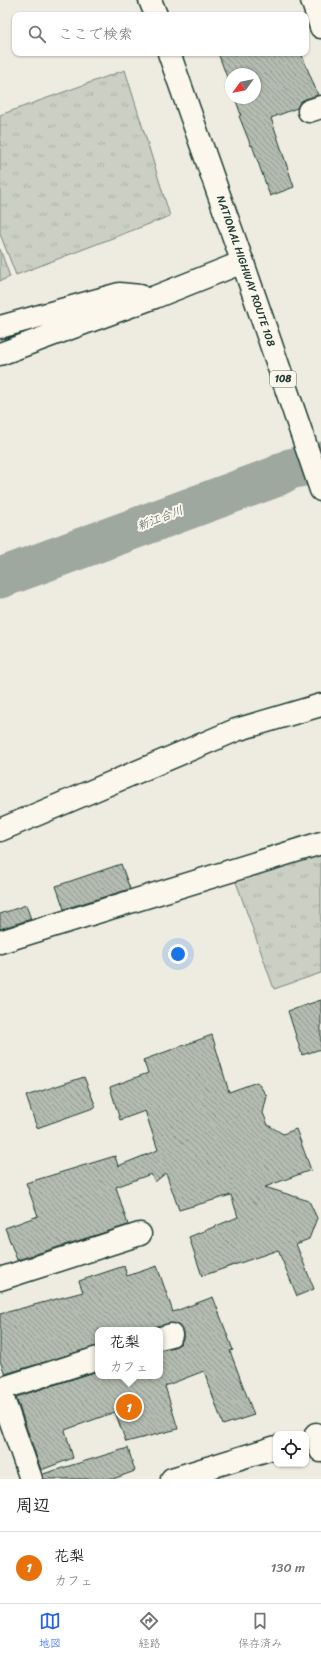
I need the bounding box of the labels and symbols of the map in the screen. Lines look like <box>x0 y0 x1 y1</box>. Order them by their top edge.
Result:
north arrow <box>225 68 261 104</box>
street label: NATIONAL HIGHWAY ROUTE 108 <box>211 193 281 349</box>
road number: 108 <box>270 371 296 387</box>
water label: 新江合川 <box>134 499 186 537</box>
your location <box>168 944 188 964</box>
pin: 1 <box>116 1392 142 1422</box>

